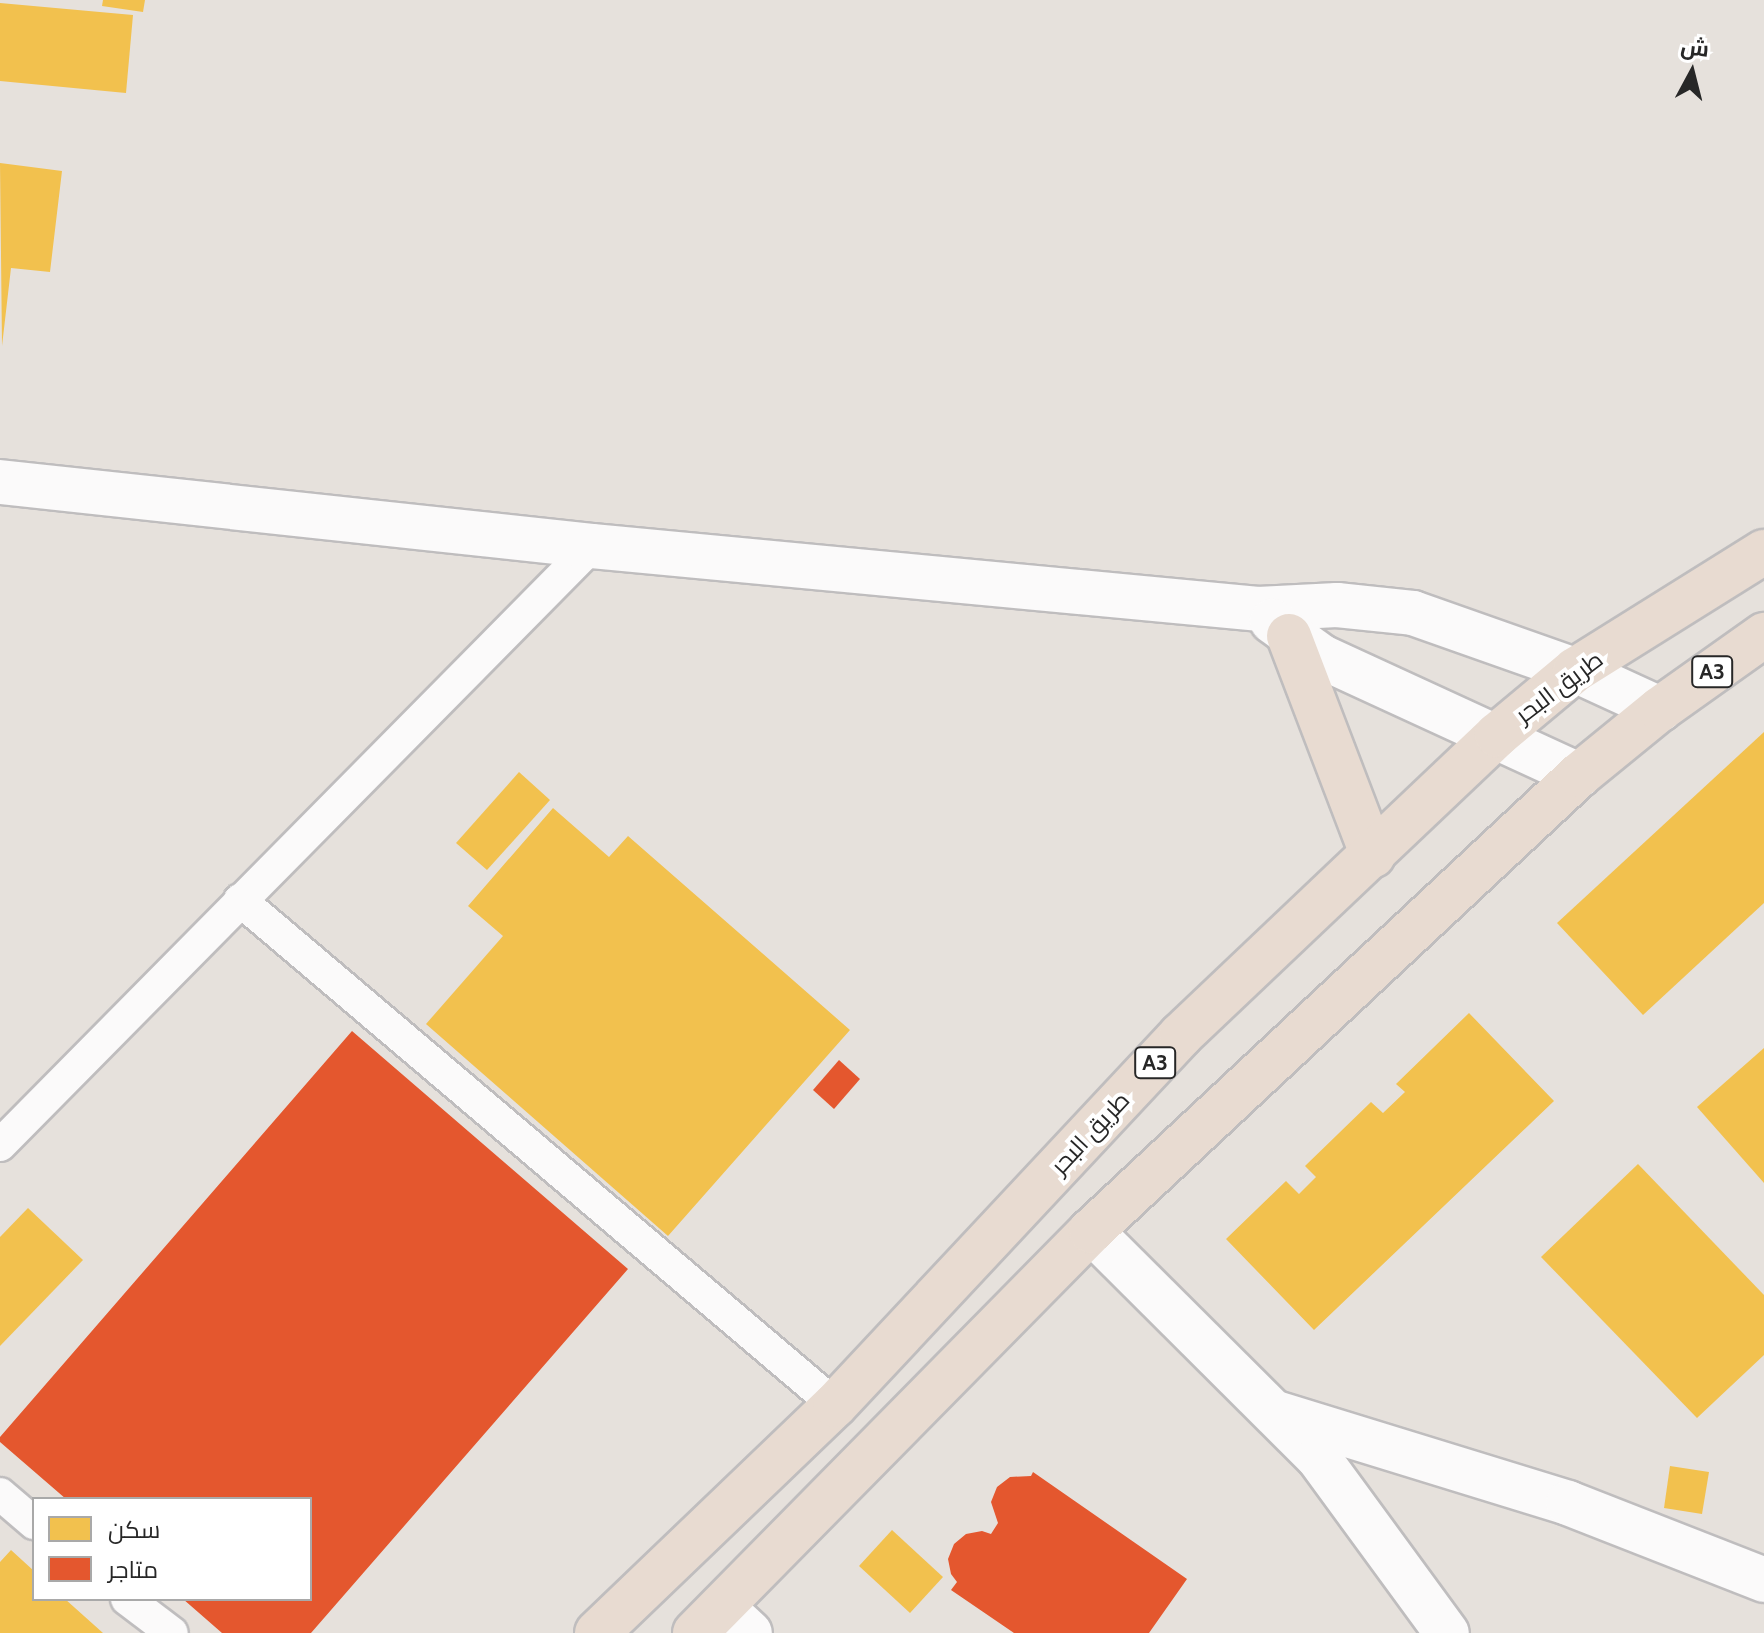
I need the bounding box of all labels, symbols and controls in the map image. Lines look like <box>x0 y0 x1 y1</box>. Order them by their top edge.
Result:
north arrow <box>1652 32 1732 112</box>
text: ش <box>1679 33 1711 63</box>
street label: طريق البحر <box>1510 645 1608 729</box>
road number: A3 <box>1690 654 1734 690</box>
road number: A3 <box>1133 1045 1177 1081</box>
street label: طريق البحر <box>1045 1086 1135 1180</box>
legend <box>32 1497 312 1601</box>
text: سكن <box>108 1515 160 1544</box>
text: متاجر <box>108 1555 158 1584</box>

